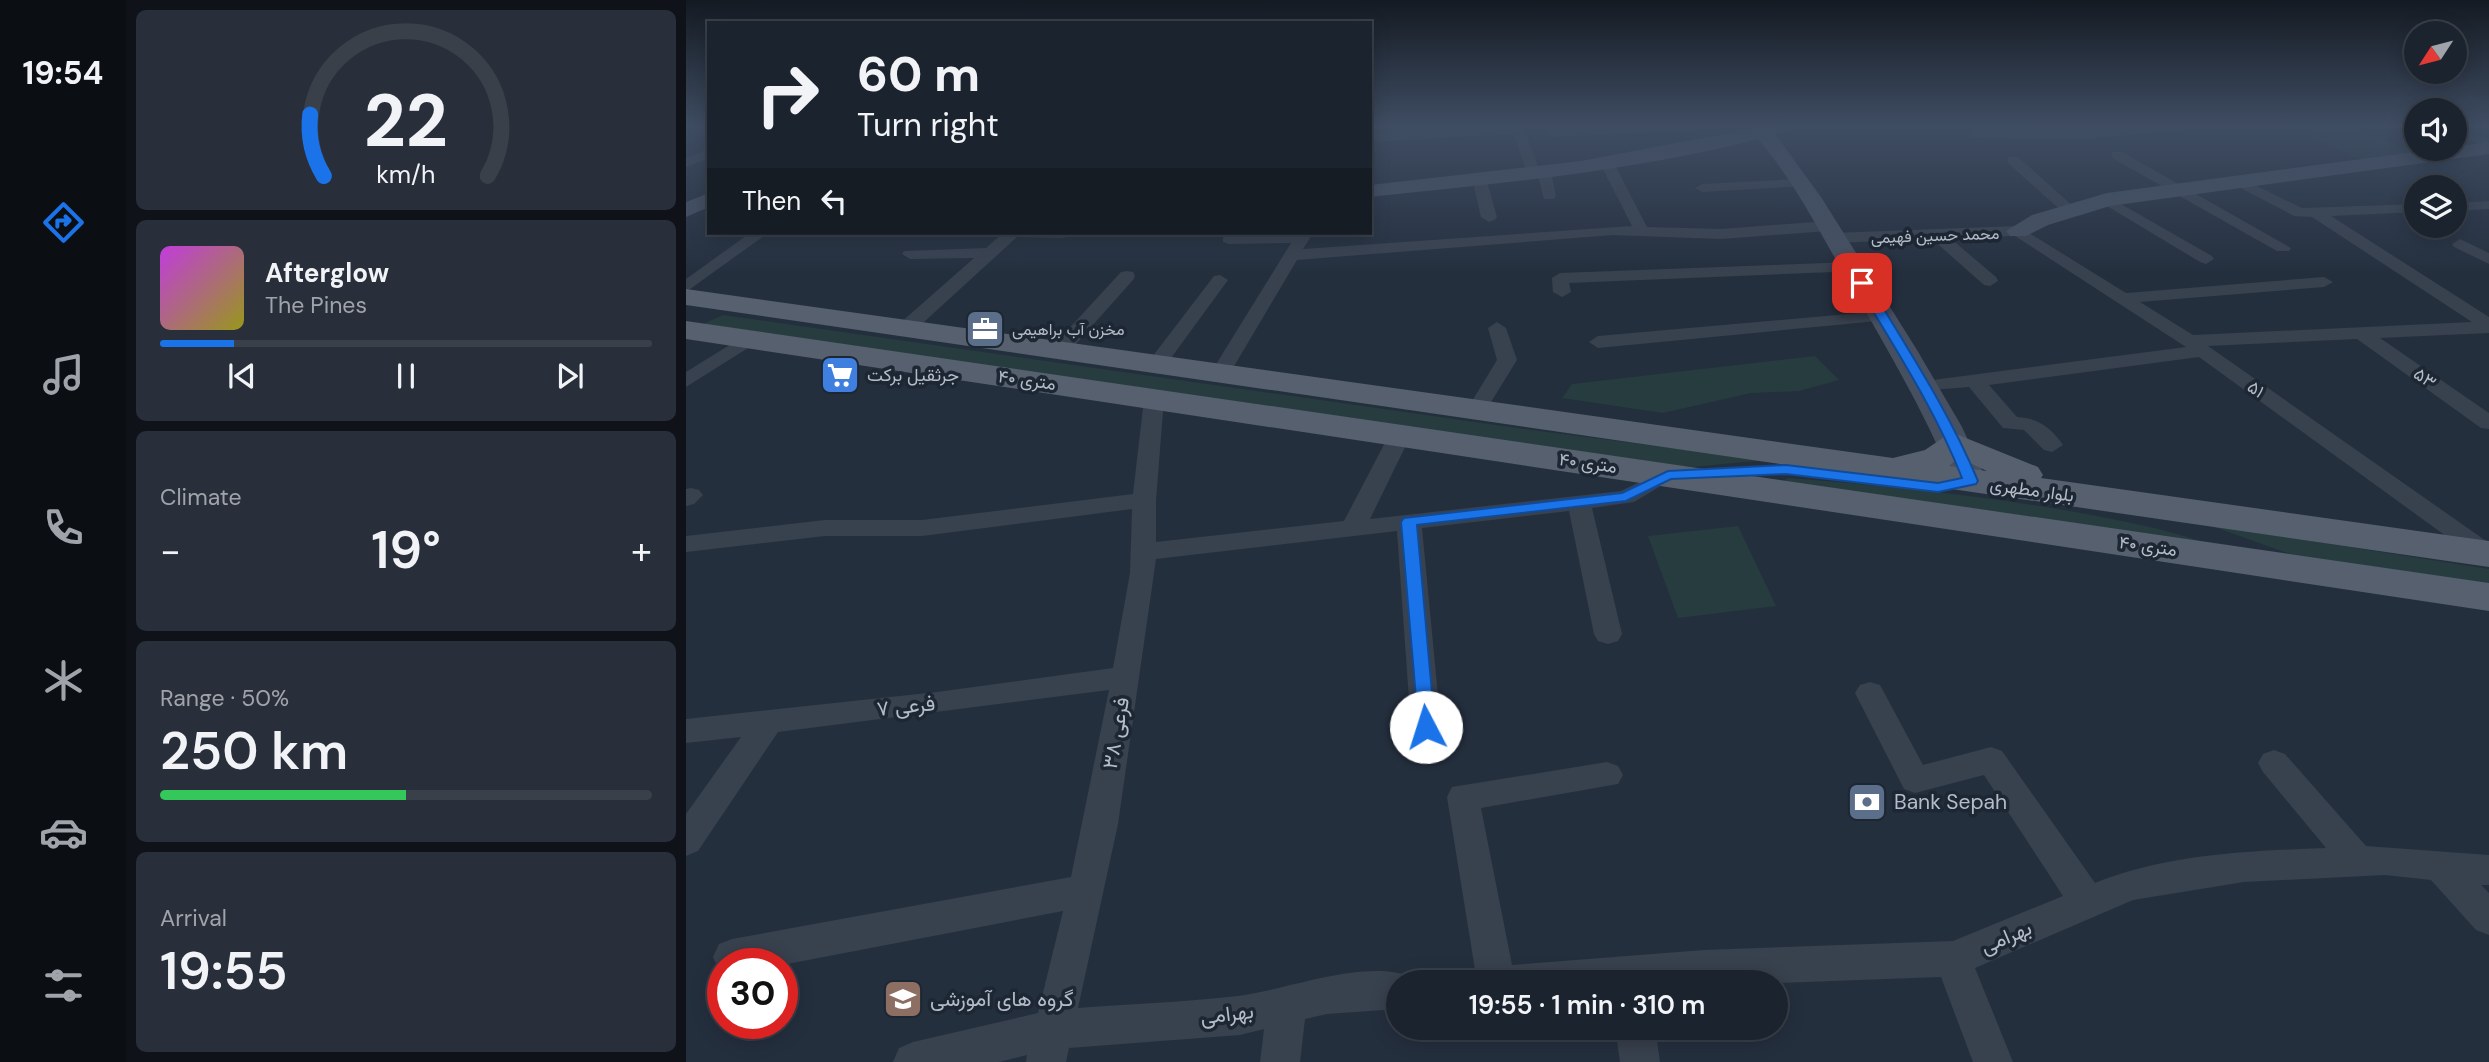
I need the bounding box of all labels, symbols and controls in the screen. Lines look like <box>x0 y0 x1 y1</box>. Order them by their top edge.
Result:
north arrow <box>2404 21 2468 84</box>
map controls <box>2404 21 2467 238</box>
text: 60 m <box>857 42 980 106</box>
icon: right <box>742 49 833 140</box>
text: 19:54 <box>23 52 103 94</box>
text: 22 <box>364 75 448 170</box>
button: sound <box>2404 98 2467 161</box>
text: Turn right <box>857 104 999 146</box>
text: km/h <box>376 158 436 191</box>
button: layers <box>2404 175 2467 238</box>
icon: left <box>815 182 853 220</box>
text: Then <box>742 184 801 218</box>
icon: directions <box>39 198 88 247</box>
street label: محمد حسین فهیمی <box>1870 223 2000 248</box>
pin <box>1832 253 1892 313</box>
text: Afterglow <box>265 256 389 290</box>
icon: arrive <box>1843 264 1881 302</box>
text: The Pines <box>265 290 367 320</box>
office icon: مخزن آب براهیمی <box>964 308 1006 350</box>
place label: مخزن آب براهیمی <box>1012 319 1124 340</box>
icon: music <box>39 350 88 399</box>
supermarket icon: جرثقیل برکت <box>819 354 861 396</box>
icon: previous <box>223 357 261 395</box>
icon: pause <box>387 357 425 395</box>
icon: next <box>551 357 589 395</box>
street label: ۵۳ <box>2409 362 2441 394</box>
place label: جرثقیل برکت <box>867 363 959 387</box>
street label: ۴۰ متری <box>996 364 1058 396</box>
street label: ۵۱ <box>2243 375 2269 403</box>
street label: ۴۰ متری <box>1557 447 1619 479</box>
street label: بلوار مطهری <box>1988 472 2076 508</box>
text: Climate <box>160 482 242 512</box>
icon: phone <box>39 503 88 552</box>
text: 19° <box>371 516 441 584</box>
text: − <box>160 526 181 576</box>
text: + <box>631 526 652 576</box>
street label: ۴۰ متری <box>2117 530 2179 562</box>
icon: climate <box>39 656 88 705</box>
text: Range · 50% <box>160 683 289 713</box>
street label: فرعی ۷ <box>875 689 937 723</box>
position arrow <box>1389 690 1463 764</box>
street label: فرعی ۳۸ <box>1096 695 1136 771</box>
text: 250 km <box>160 717 348 785</box>
bank icon: Bank Sepah <box>1846 781 1888 823</box>
place label: Bank Sepah <box>1894 788 2007 816</box>
icon: car <box>39 808 88 857</box>
text: Arrival <box>160 903 227 933</box>
street label: بهرامی <box>1976 914 2036 960</box>
text: 19:55 <box>160 937 288 1005</box>
speed limit sign: 30 <box>707 948 798 1039</box>
icon: filters <box>39 961 88 1010</box>
school or university icon: گروه های آموزشی <box>882 978 924 1020</box>
place label: گروه های آموزشی <box>930 985 1073 1013</box>
text: 19:55 · 1 min · 310 m <box>1469 988 1705 1022</box>
street label: بهرامی <box>1199 997 1255 1031</box>

